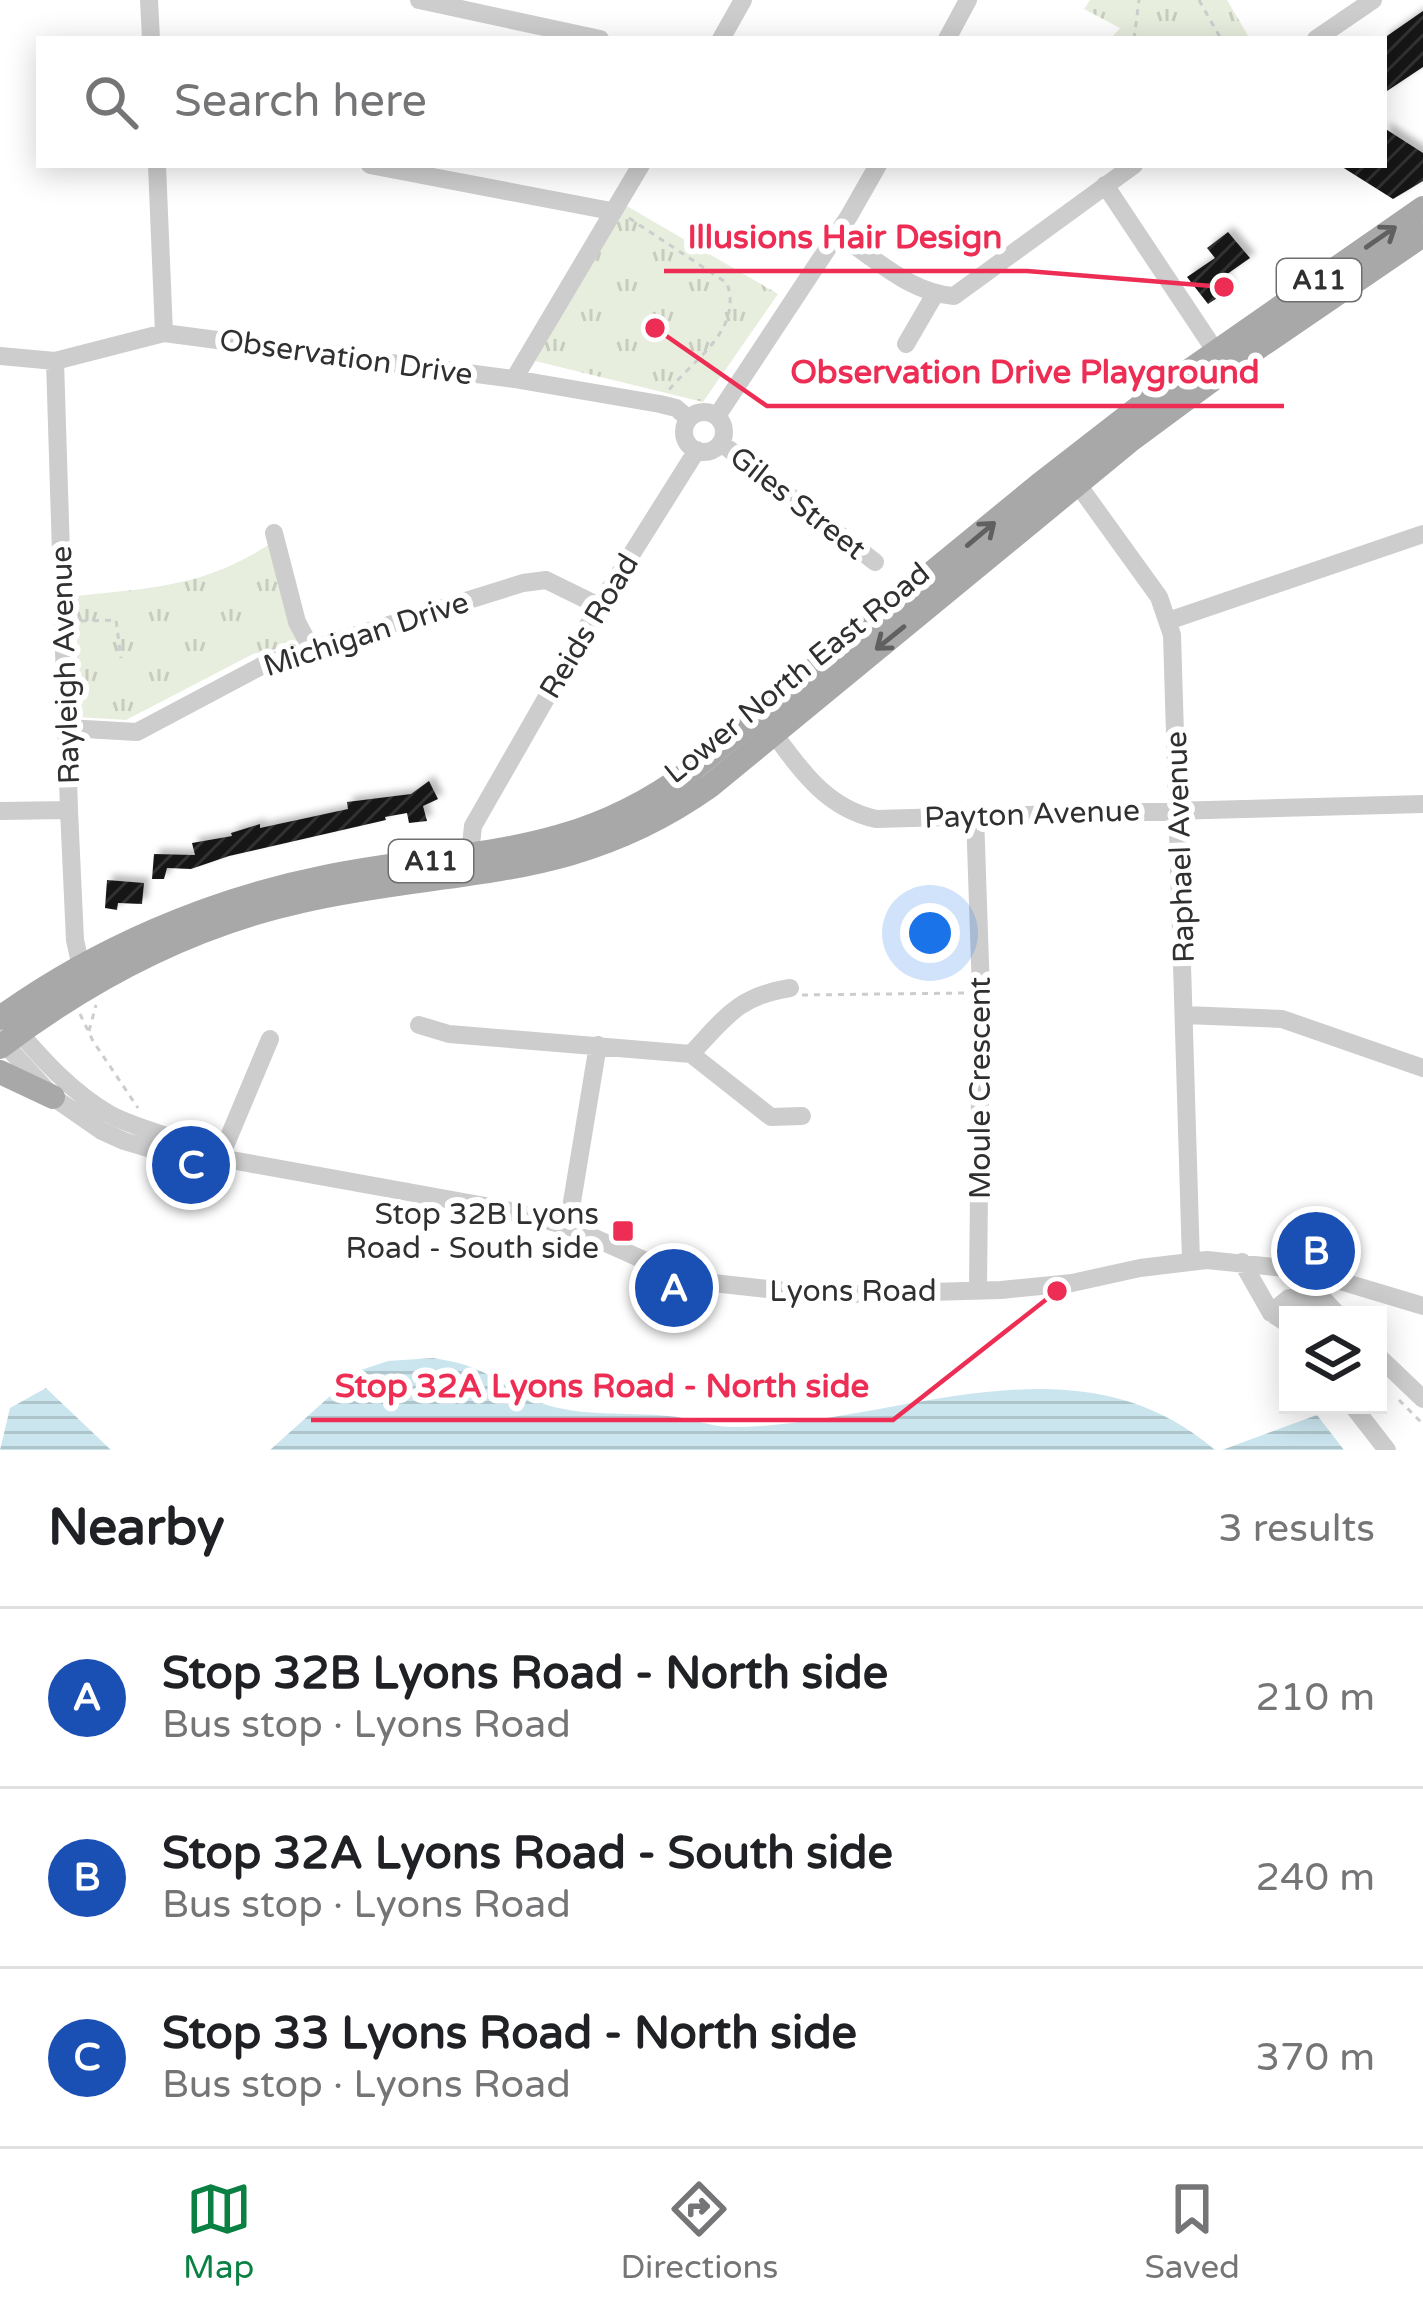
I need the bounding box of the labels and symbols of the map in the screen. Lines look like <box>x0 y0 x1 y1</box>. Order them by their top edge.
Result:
callout: Illusions Hair Design <box>664 202 1027 271</box>
text: Illusions Hair Design <box>688 218 1002 257</box>
one-way arrow <box>1363 225 1397 250</box>
road number: A11 <box>1277 259 1361 301</box>
street label: Observation Drive <box>217 321 475 394</box>
callout: Observation Drive Playground <box>767 337 1284 406</box>
text: Observation Drive Playground <box>790 353 1260 392</box>
street label: Giles Street <box>722 439 873 568</box>
one-way arrow <box>965 521 996 549</box>
street label: Rayleigh Avenue <box>43 545 88 785</box>
street label: Reids Road <box>532 547 647 705</box>
street label: Lower North East Road <box>657 555 937 792</box>
street label: Michigan Drive <box>259 584 473 685</box>
one-way arrow <box>875 624 906 652</box>
street label: Raphael Avenue <box>1158 730 1203 964</box>
street label: Payton Avenue <box>924 792 1140 837</box>
road number: A11 <box>389 840 473 882</box>
your location <box>900 903 960 963</box>
street label: Moule Crescent <box>962 977 999 1199</box>
pin: C <box>152 1120 230 1210</box>
place label: Stop 32B Lyons Road - South side <box>345 1196 599 1267</box>
pin: B <box>1277 1206 1355 1296</box>
marker: Stop 32B Lyons Road - South side <box>610 1218 636 1244</box>
pin: A <box>635 1243 713 1333</box>
street label: Lyons Road <box>769 1273 937 1310</box>
callout: Stop 32A Lyons Road - North side <box>311 1351 893 1420</box>
text: Stop 32A Lyons Road - North side <box>335 1367 869 1406</box>

